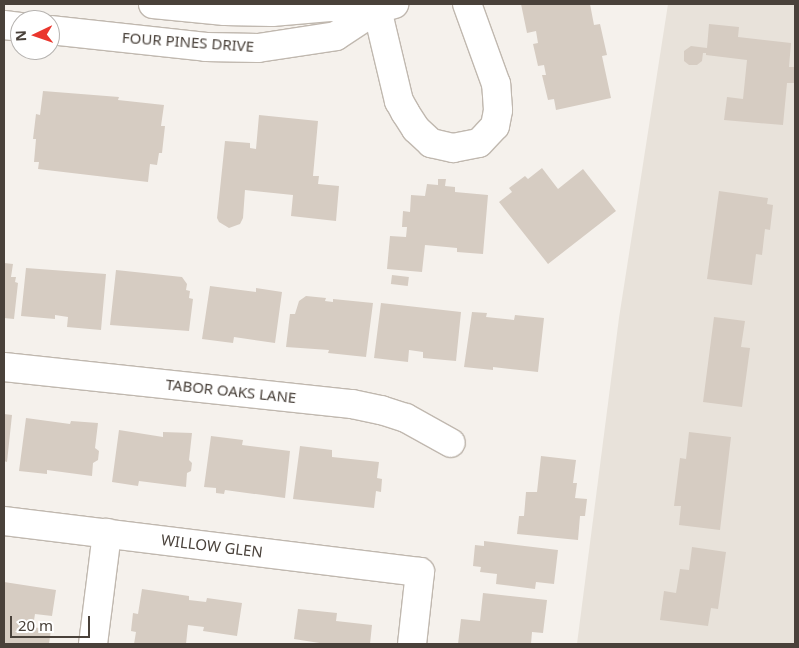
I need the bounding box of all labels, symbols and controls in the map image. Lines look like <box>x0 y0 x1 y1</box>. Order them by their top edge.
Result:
north arrow <box>10 10 60 60</box>
street label: FOUR PINES DRIVE <box>121 28 255 56</box>
text: N <box>11 30 30 42</box>
street label: TABOR OAKS LANE <box>165 375 297 407</box>
street label: WILLOW GLEN <box>160 531 264 561</box>
scale bar <box>12 606 92 638</box>
text: 20 m <box>18 615 53 635</box>

